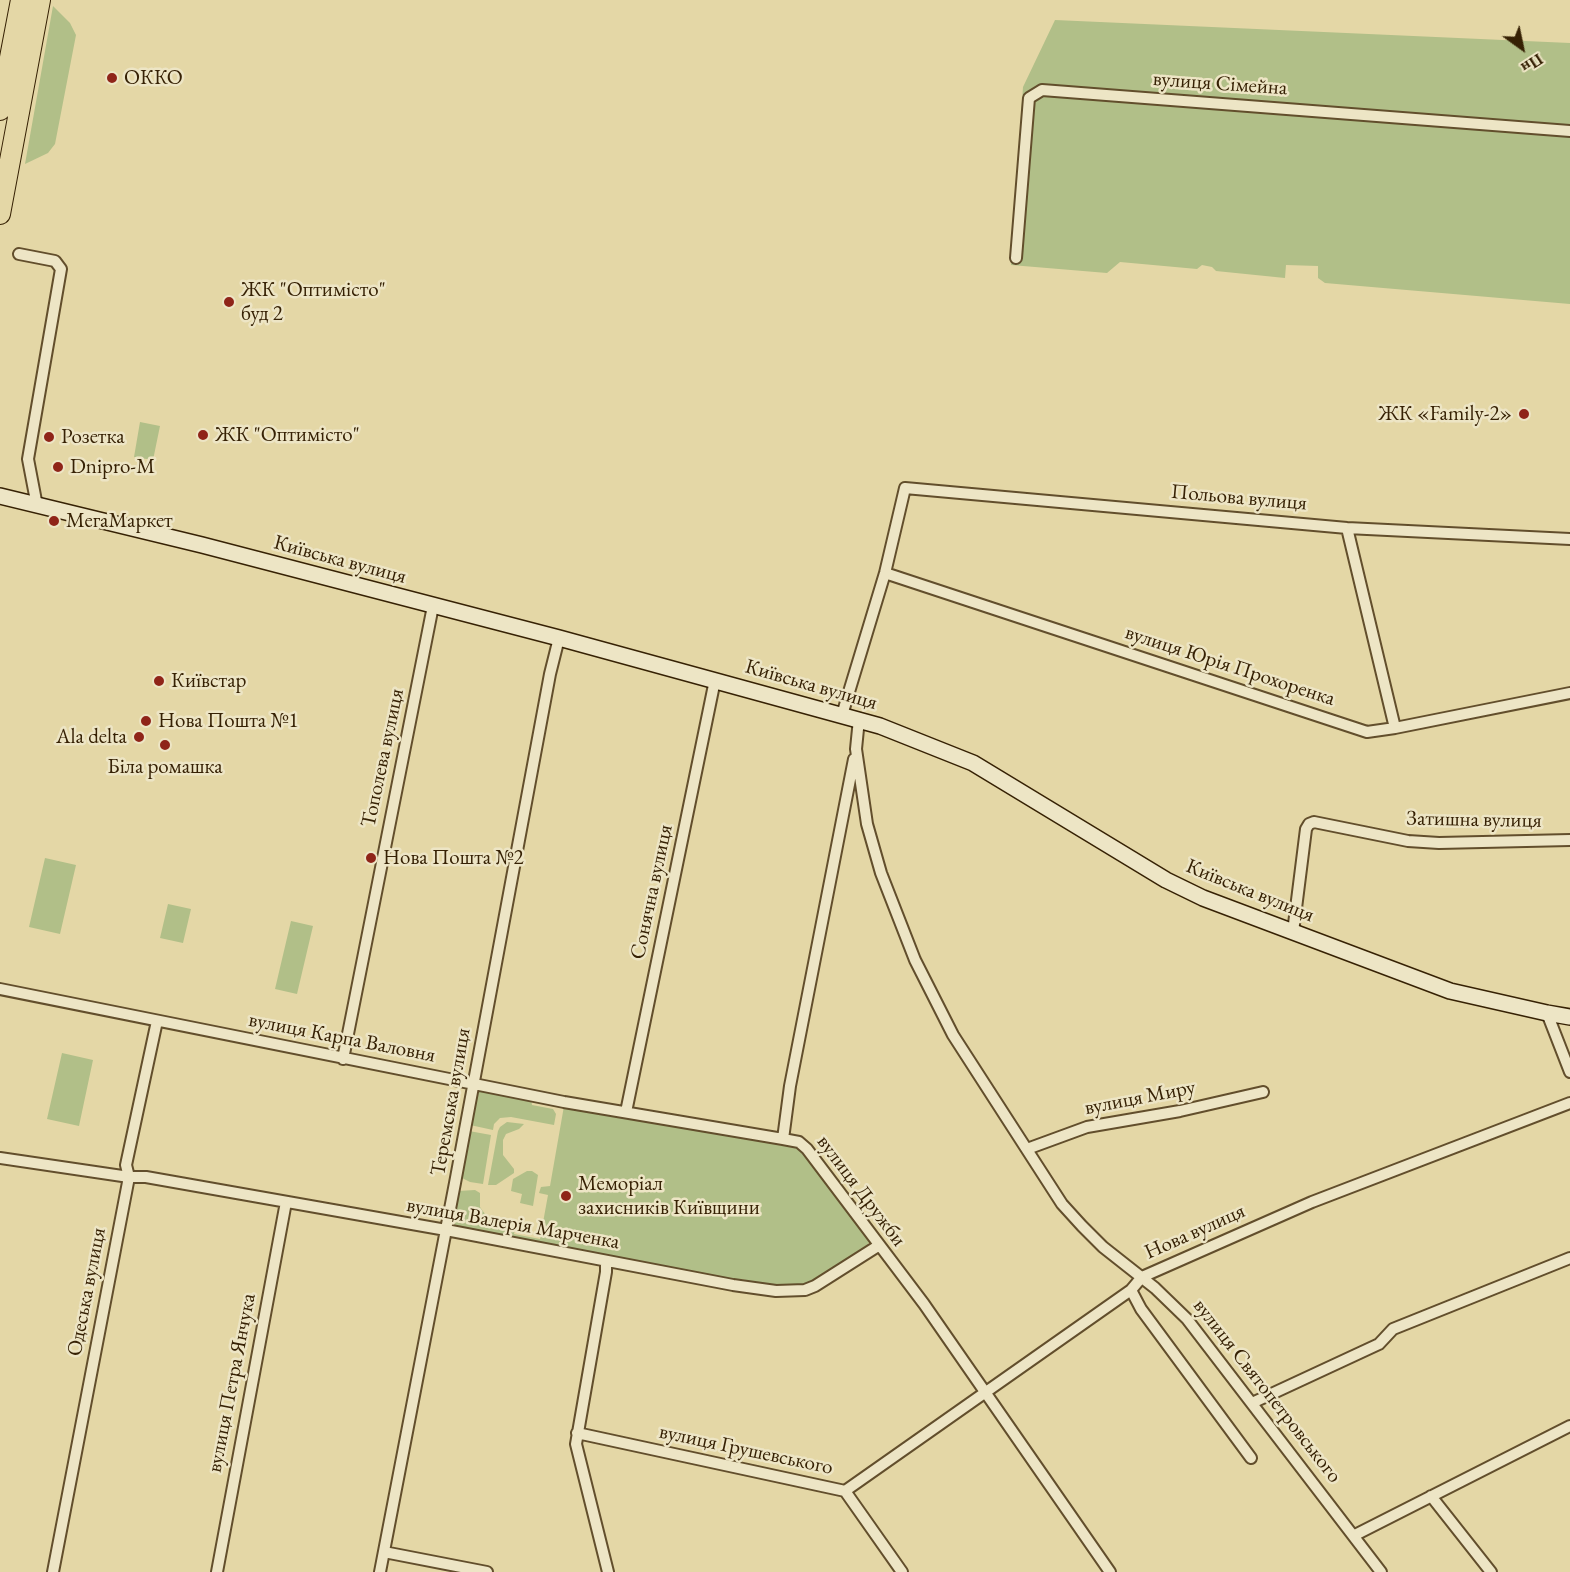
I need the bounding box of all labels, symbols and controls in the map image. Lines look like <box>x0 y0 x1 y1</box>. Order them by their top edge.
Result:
north arrow <box>1492 18 1552 78</box>
text: Пн <box>1517 49 1547 78</box>
place label: ОККО <box>124 65 183 91</box>
street label: вулиця Сімейна <box>1152 67 1288 101</box>
marker: ОККО <box>105 71 119 85</box>
place label: ЖК "Оптимісто" буд 2 <box>241 277 386 327</box>
marker: ЖК "Оптимісто" буд 2 <box>222 295 236 309</box>
place label: ЖК «Family-2» <box>1378 401 1512 427</box>
marker: ЖК «Family-2» <box>1517 407 1531 421</box>
place label: ЖК "Оптимісто" <box>215 422 360 448</box>
place label: Розетка <box>61 424 125 450</box>
marker: ЖК "Оптимісто" <box>196 428 210 442</box>
marker: Розетка <box>42 430 56 444</box>
place label: Dnipro-M <box>70 454 155 480</box>
marker: Dnipro-M <box>51 460 65 474</box>
street label: Польова вулиця <box>1170 480 1308 516</box>
place label: МегаМаркет <box>66 508 173 534</box>
marker: МегаМаркет <box>47 514 61 528</box>
street label: Київська вулиця <box>271 530 409 590</box>
street label: вулиця Юрія Прохоренка <box>1122 620 1338 712</box>
street label: Київська вулиця <box>742 654 880 716</box>
place label: Київстар <box>171 668 246 694</box>
marker: Київстар <box>152 674 166 688</box>
street label: Тополева вулиця <box>356 686 410 830</box>
place label: Нова Пошта №1 <box>158 708 299 734</box>
marker: Нова Пошта №1 <box>139 714 153 728</box>
place label: Ala delta <box>56 724 127 750</box>
marker: Ala delta <box>132 730 146 744</box>
marker: Біла ромашка <box>158 738 172 752</box>
place label: Біла ромашка <box>107 754 223 780</box>
street label: Затишна вулиця <box>1406 806 1542 834</box>
street label: Сонячна вулиця <box>625 822 679 962</box>
place label: Нова Пошта №2 <box>383 845 524 871</box>
marker: Нова Пошта №2 <box>364 851 378 865</box>
street label: Київська вулиця <box>1182 854 1318 928</box>
street label: вулиця Карпа Валовня <box>247 1008 437 1068</box>
street label: Теремська вулиця <box>426 1026 476 1178</box>
street label: вулиця Миру <box>1082 1075 1198 1121</box>
street label: вулиця Дружби <box>811 1130 911 1252</box>
place label: Меморіал захисників Київщини <box>578 1171 760 1221</box>
marker: Меморіал захисників Київщини <box>559 1189 573 1203</box>
street label: вулиця Валерія Марченка <box>405 1193 621 1255</box>
street label: Нова вулиця <box>1141 1199 1249 1265</box>
street label: Одеська вулиця <box>62 1226 112 1358</box>
street label: вулиця Петра Янчука <box>202 1291 262 1475</box>
street label: вулиця Святопетровського <box>1187 1294 1347 1488</box>
street label: вулиця Грушевського <box>657 1419 835 1481</box>

